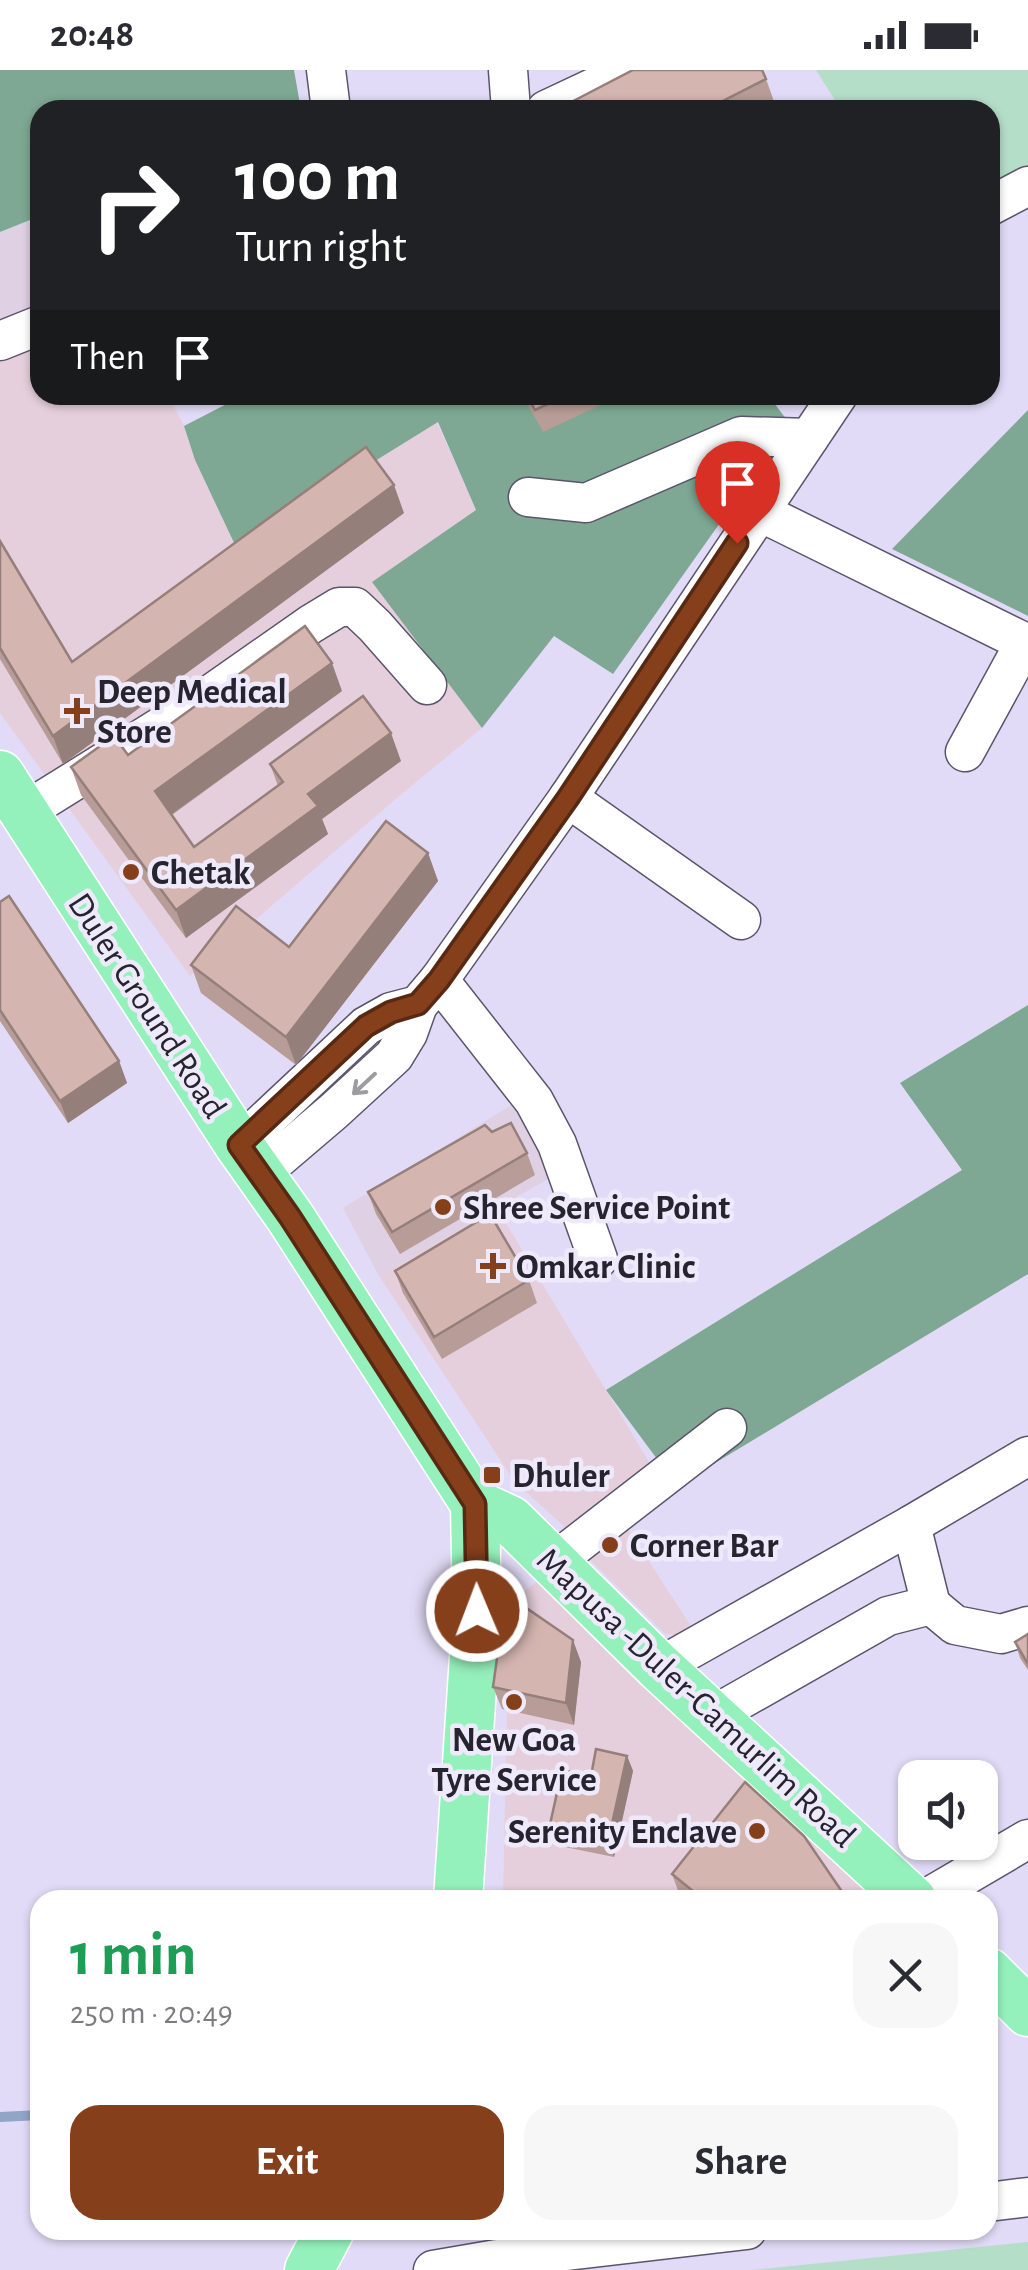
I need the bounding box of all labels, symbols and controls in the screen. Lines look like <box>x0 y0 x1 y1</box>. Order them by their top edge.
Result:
text: 20:48 <box>50 16 134 54</box>
icon: right <box>70 140 200 270</box>
text: 100 m <box>235 143 400 213</box>
text: Turn right <box>235 225 407 270</box>
icon: arrive <box>165 330 220 385</box>
text: Then <box>70 339 145 377</box>
pin <box>695 441 780 544</box>
icon: arrive <box>710 456 765 511</box>
place label: Deep Medical Store <box>97 675 287 750</box>
marker: Deep Medical Store <box>66 700 88 722</box>
place label: Chetak <box>151 856 251 891</box>
marker: Chetak <box>120 861 142 883</box>
street label: Duler Ground Road <box>61 887 232 1124</box>
one-way arrow <box>352 1072 377 1095</box>
place label: Shree Service Point <box>463 1191 730 1226</box>
marker: Shree Service Point <box>432 1196 454 1218</box>
place label: Omkar Clinic <box>516 1250 696 1285</box>
marker: Omkar Clinic <box>480 1253 506 1279</box>
place label: Dhuler <box>512 1459 610 1494</box>
marker: Dhuler <box>481 1464 503 1486</box>
place label: Corner Bar <box>630 1529 778 1564</box>
marker: Corner Bar <box>599 1534 621 1556</box>
street label: Mapusa -Duler-Camurlim Road <box>530 1542 862 1855</box>
position arrow <box>425 1559 529 1663</box>
marker: New Goa Tyre Service <box>503 1691 525 1713</box>
place label: New Goa Tyre Service <box>431 1723 597 1798</box>
map controls <box>898 1760 998 1860</box>
button: sound <box>898 1760 998 1860</box>
place label: Serenity Enclave <box>508 1815 737 1850</box>
marker: Serenity Enclave <box>746 1820 768 1842</box>
button: close <box>853 1923 958 2028</box>
text: 1 min <box>70 1926 196 1986</box>
text: 250 m · 20:49 <box>70 1997 233 2029</box>
button: Exit <box>70 2105 504 2220</box>
button: Share <box>524 2105 958 2220</box>

